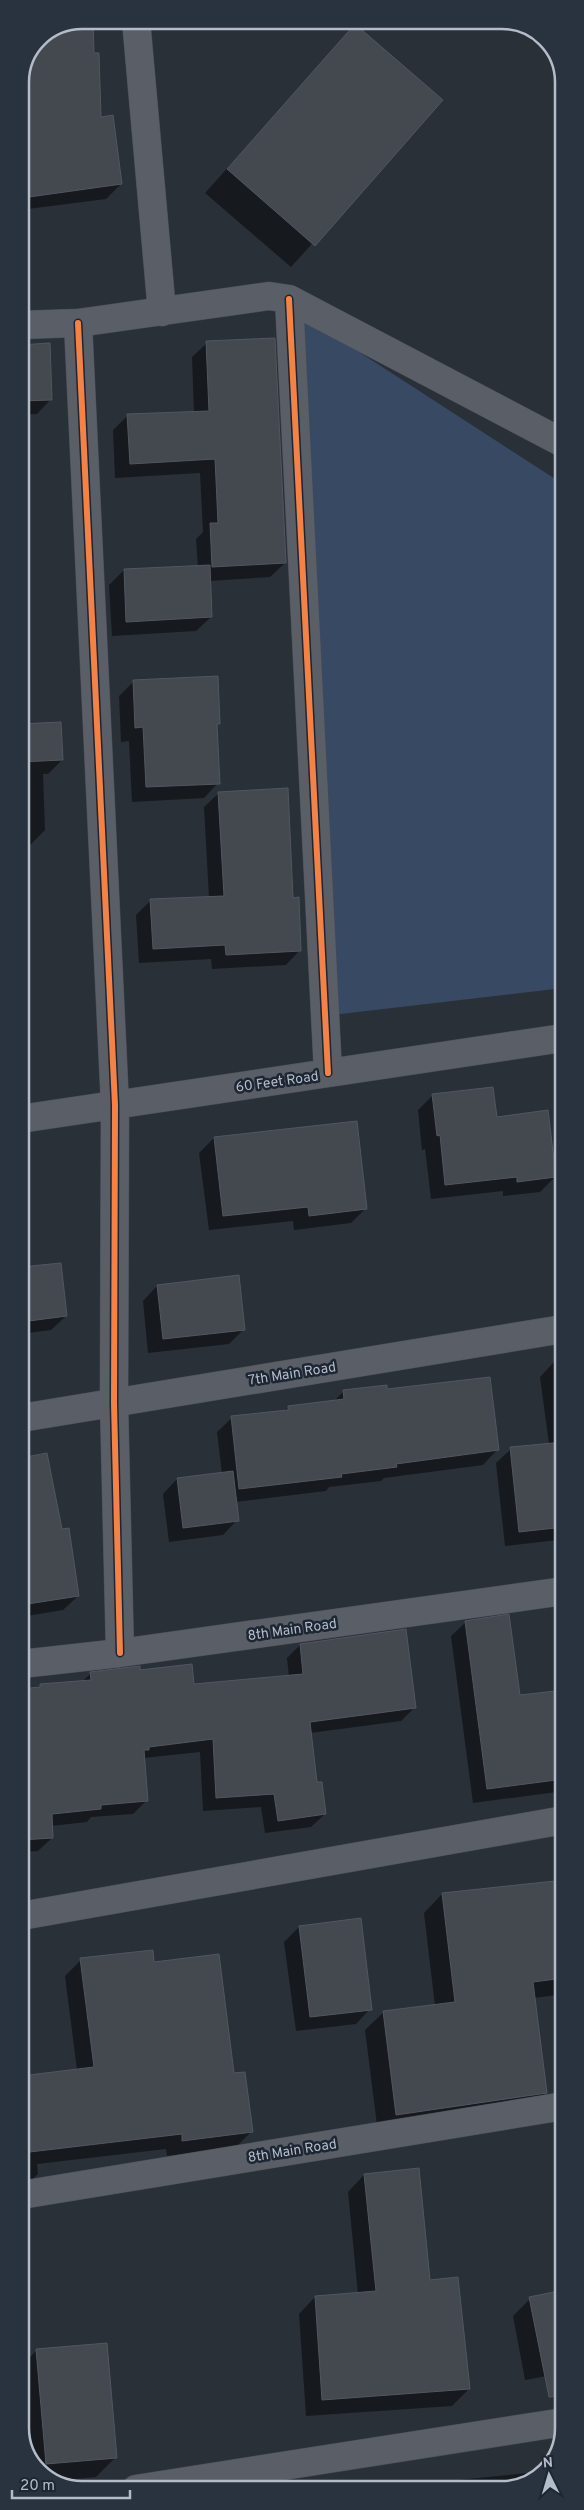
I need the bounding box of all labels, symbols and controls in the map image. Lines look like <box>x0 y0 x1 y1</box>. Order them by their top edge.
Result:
street label: 60 Feet Road <box>235 1068 320 1097</box>
street label: 7th Main Road <box>247 1359 337 1390</box>
street label: 8th Main Road <box>247 1616 338 1645</box>
street label: 8th Main Road <box>247 2136 338 2167</box>
north arrow <box>524 2450 574 2500</box>
text: N <box>542 2455 554 2472</box>
scale bar <box>12 2468 130 2500</box>
text: 20 m <box>20 2477 55 2496</box>

